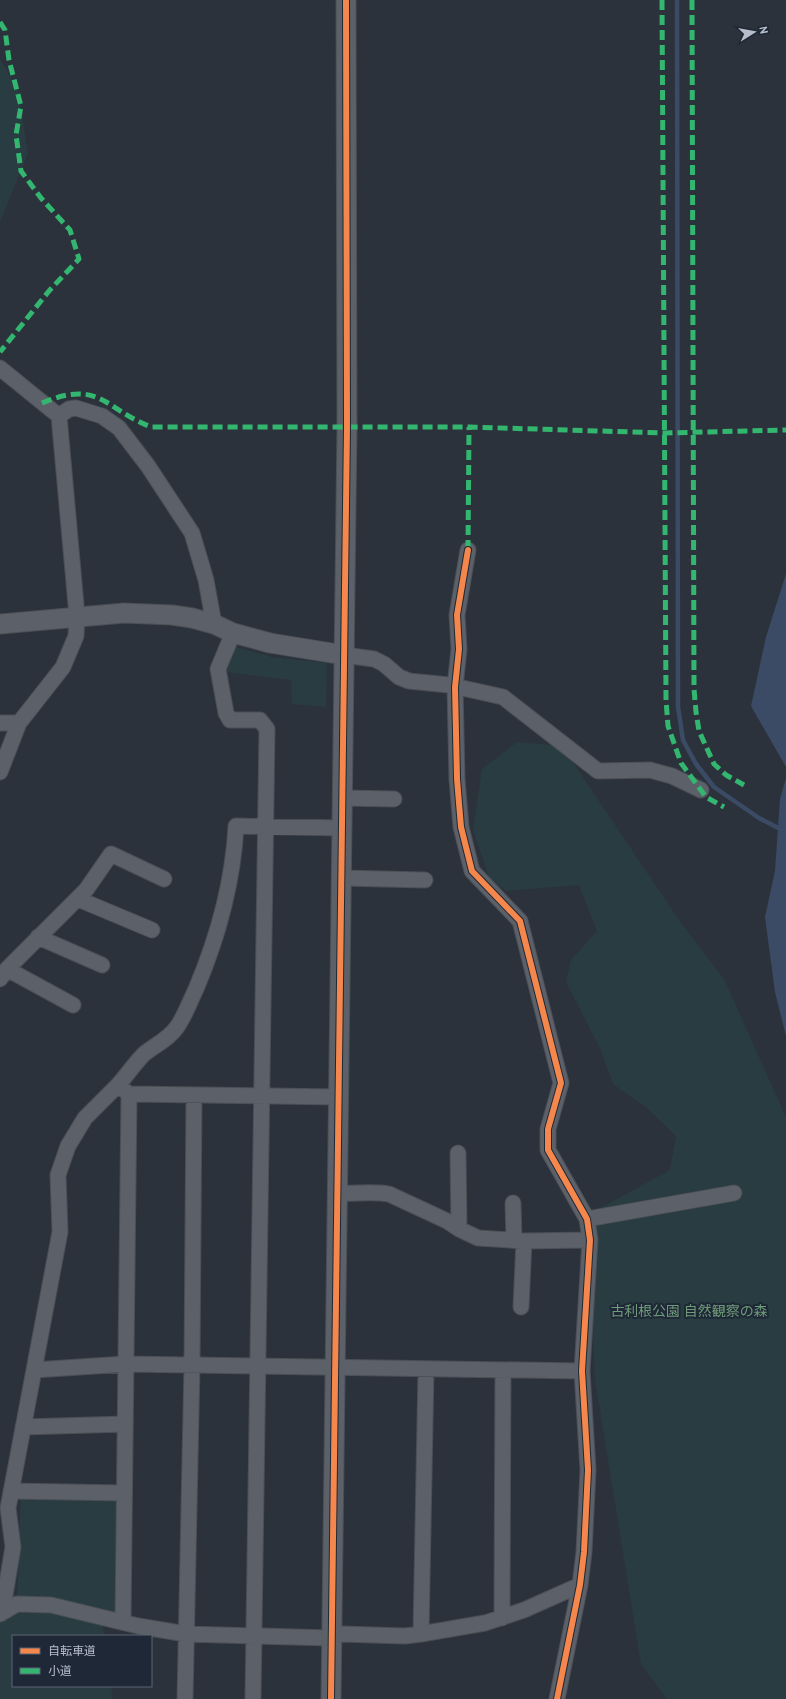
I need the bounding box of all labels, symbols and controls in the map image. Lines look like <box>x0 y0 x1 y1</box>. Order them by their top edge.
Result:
north arrow <box>734 12 774 52</box>
text: N <box>756 25 771 35</box>
park label: 古利根公園 自然観察の森 <box>610 1302 768 1320</box>
legend <box>12 1635 152 1687</box>
text: 自転車道 <box>48 1643 96 1658</box>
text: 小道 <box>48 1663 72 1678</box>

